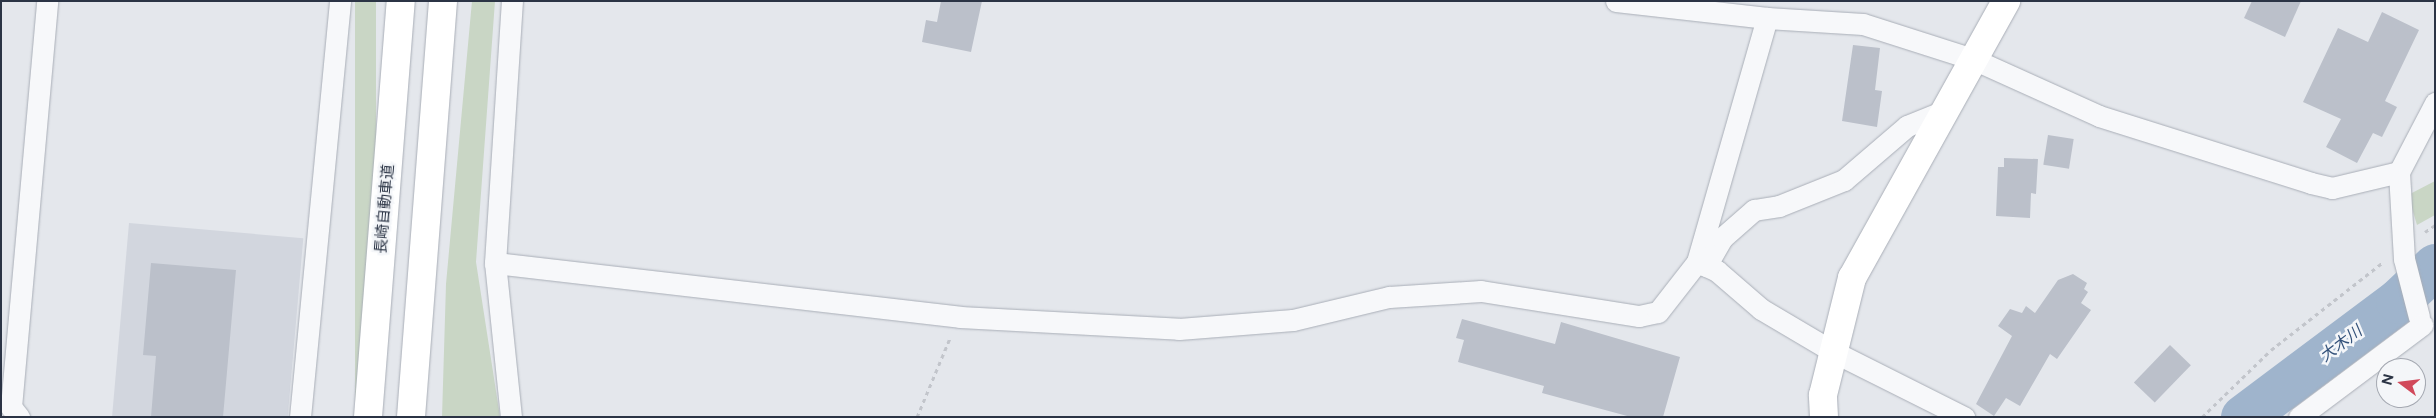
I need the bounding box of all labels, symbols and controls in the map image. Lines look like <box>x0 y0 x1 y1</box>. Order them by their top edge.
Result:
street label: 長崎自動車道 <box>371 163 397 255</box>
water label: 大木川 <box>2316 322 2366 366</box>
north arrow <box>2376 358 2426 408</box>
text: N <box>2378 372 2397 387</box>

